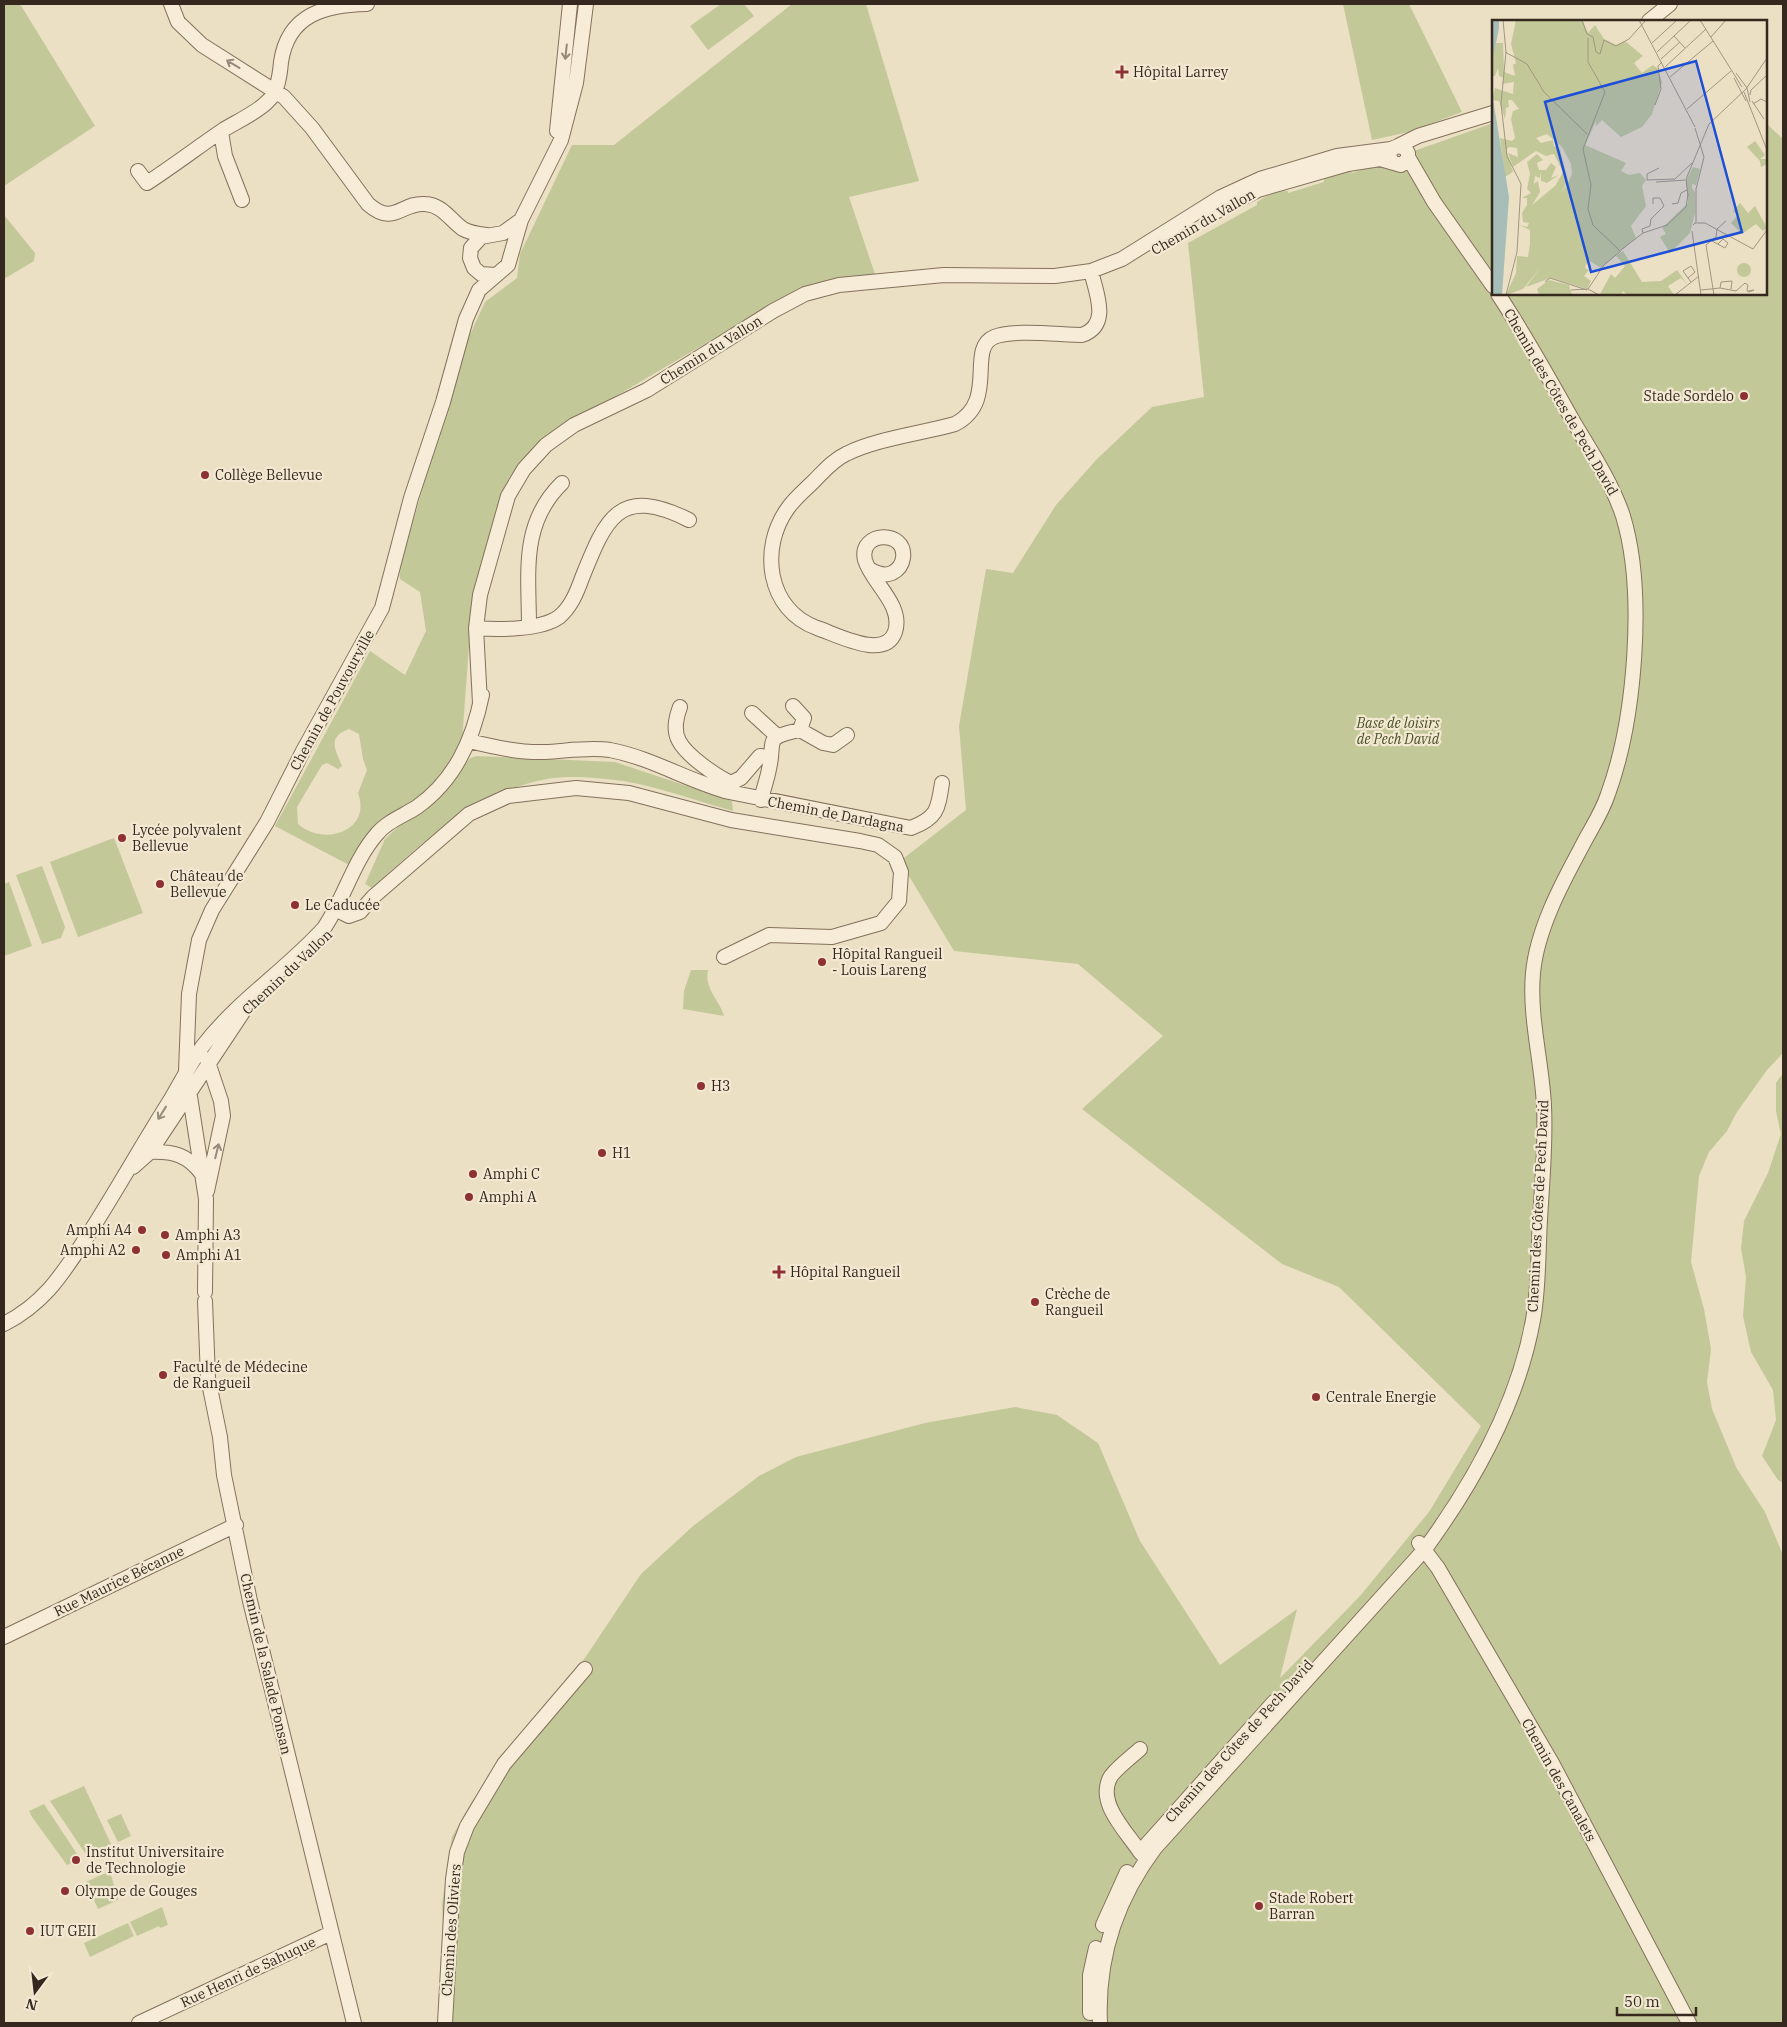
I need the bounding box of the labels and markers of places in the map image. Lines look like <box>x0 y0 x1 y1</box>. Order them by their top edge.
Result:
place label: Hôpital Larrey <box>1133 63 1229 81</box>
marker: Hôpital Larrey <box>1115 65 1129 79</box>
place label: Stade Sordelo <box>1643 387 1734 405</box>
marker: Stade Sordelo <box>1738 390 1750 402</box>
place label: Collège Bellevue <box>215 466 322 484</box>
marker: Collège Bellevue <box>199 469 211 481</box>
place label: Lycée polyvalent Bellevue <box>132 821 242 855</box>
marker: Lycée polyvalent Bellevue <box>116 832 128 844</box>
place label: Château de Bellevue <box>170 867 243 901</box>
marker: Château de Bellevue <box>154 878 166 890</box>
place label: Le Caducée <box>305 896 380 914</box>
marker: Le Caducée <box>289 899 301 911</box>
place label: Hôpital Rangueil - Louis Lareng <box>832 945 942 979</box>
marker: Hôpital Rangueil - Louis Lareng <box>816 956 828 968</box>
place label: H3 <box>711 1077 730 1095</box>
marker: H3 <box>695 1080 707 1092</box>
place label: H1 <box>612 1144 631 1162</box>
marker: H1 <box>596 1147 608 1159</box>
place label: Amphi C <box>483 1165 540 1183</box>
marker: Amphi C <box>467 1168 479 1180</box>
place label: Amphi A <box>479 1188 537 1206</box>
marker: Amphi A <box>463 1191 475 1203</box>
place label: Amphi A4 <box>66 1221 132 1239</box>
marker: Amphi A4 <box>136 1224 148 1236</box>
place label: Amphi A3 <box>175 1226 241 1244</box>
marker: Amphi A3 <box>159 1229 171 1241</box>
place label: Amphi A2 <box>60 1241 126 1259</box>
marker: Amphi A2 <box>130 1244 142 1256</box>
place label: Amphi A1 <box>176 1246 242 1264</box>
marker: Amphi A1 <box>160 1249 172 1261</box>
place label: Hôpital Rangueil <box>790 1263 900 1281</box>
marker: Hôpital Rangueil <box>772 1265 786 1279</box>
place label: Crèche de Rangueil <box>1045 1285 1110 1319</box>
marker: Crèche de Rangueil <box>1029 1296 1041 1308</box>
place label: Faculté de Médecine de Rangueil <box>173 1358 308 1392</box>
marker: Faculté de Médecine de Rangueil <box>157 1369 169 1381</box>
place label: Centrale Energie <box>1326 1388 1436 1406</box>
marker: Centrale Energie <box>1310 1391 1322 1403</box>
place label: Institut Universitaire de Technologie <box>86 1843 224 1877</box>
marker: Institut Universitaire de Technologie <box>70 1854 82 1866</box>
place label: Olympe de Gouges <box>75 1882 197 1900</box>
marker: Olympe de Gouges <box>59 1885 71 1897</box>
place label: Stade Robert Barran <box>1269 1889 1354 1923</box>
marker: Stade Robert Barran <box>1253 1900 1265 1912</box>
place label: IUT GEII <box>40 1922 96 1940</box>
marker: IUT GEII <box>24 1925 36 1937</box>

